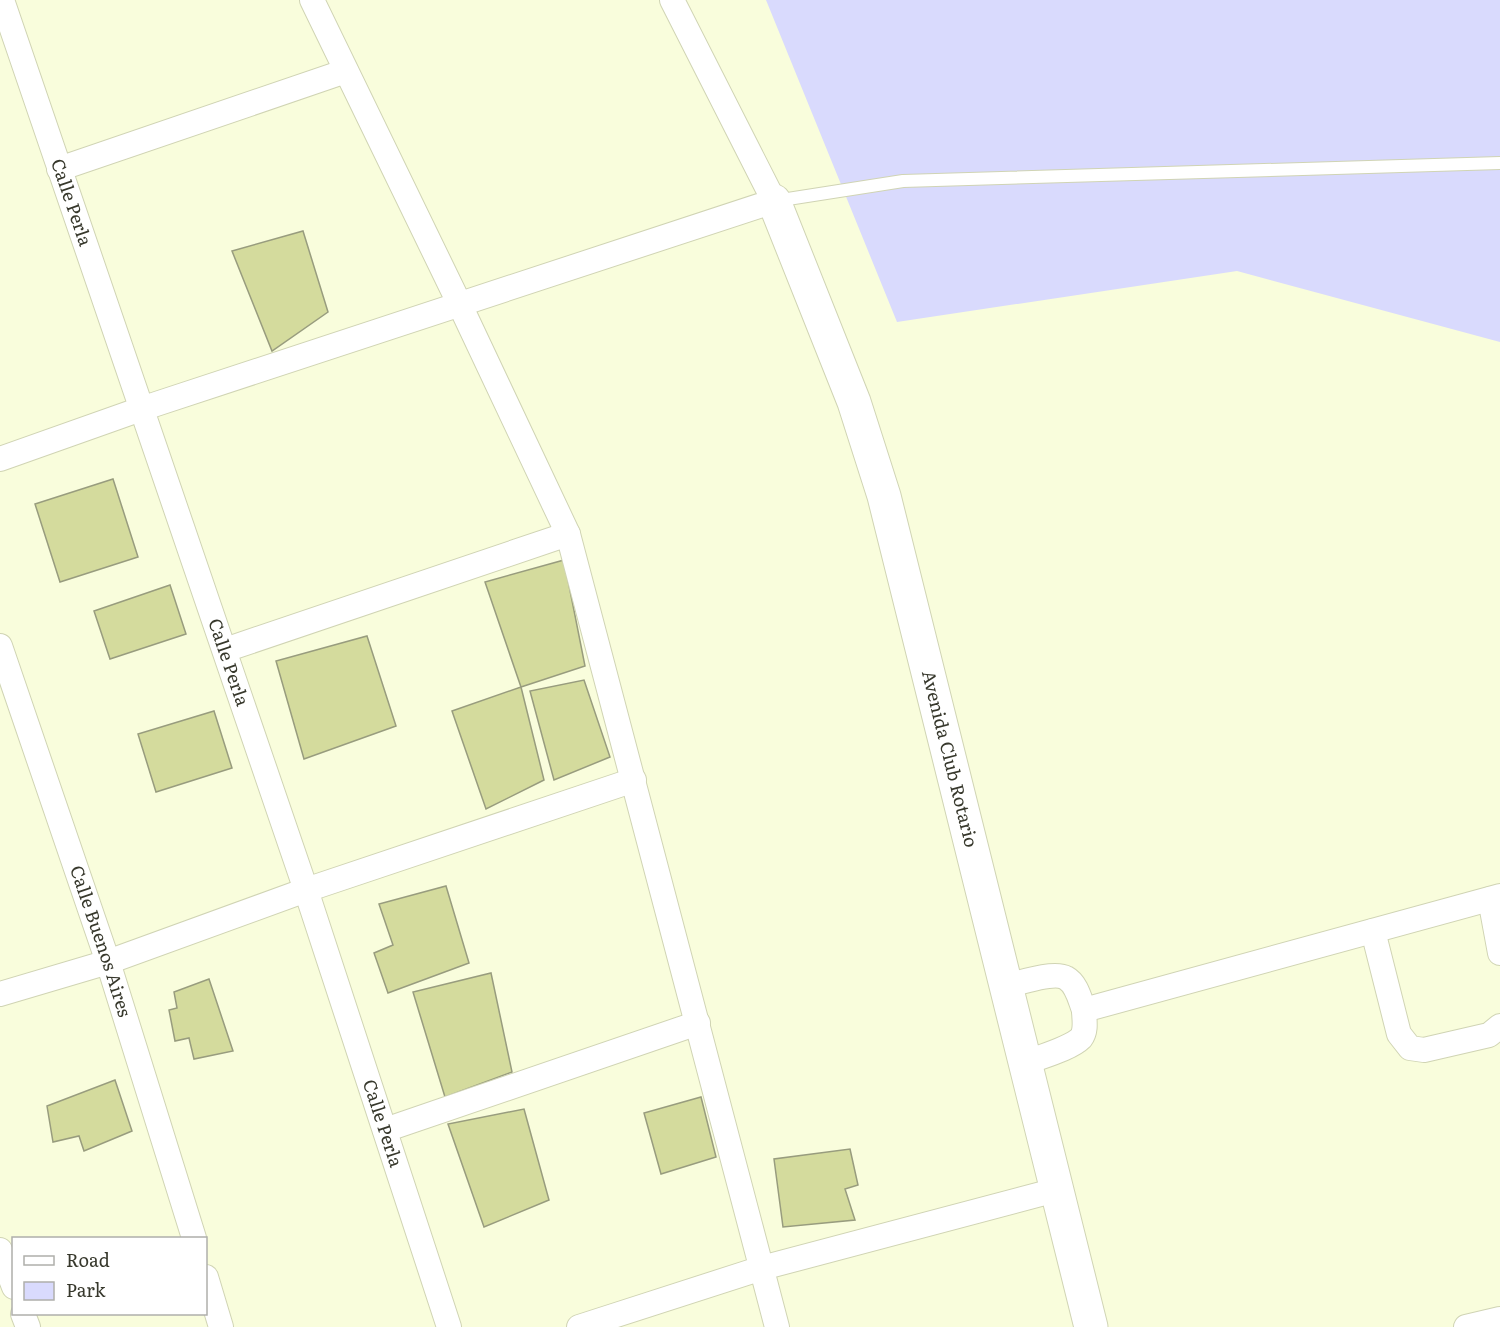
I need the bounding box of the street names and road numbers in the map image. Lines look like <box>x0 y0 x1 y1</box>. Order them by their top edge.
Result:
street label: Calle Perla <box>45 155 100 250</box>
street label: Calle Perla <box>202 615 257 710</box>
street label: Avenida Club Rotario <box>916 667 986 850</box>
street label: Calle Buenos Aires <box>64 862 139 1020</box>
street label: Calle Perla <box>357 1075 411 1171</box>

